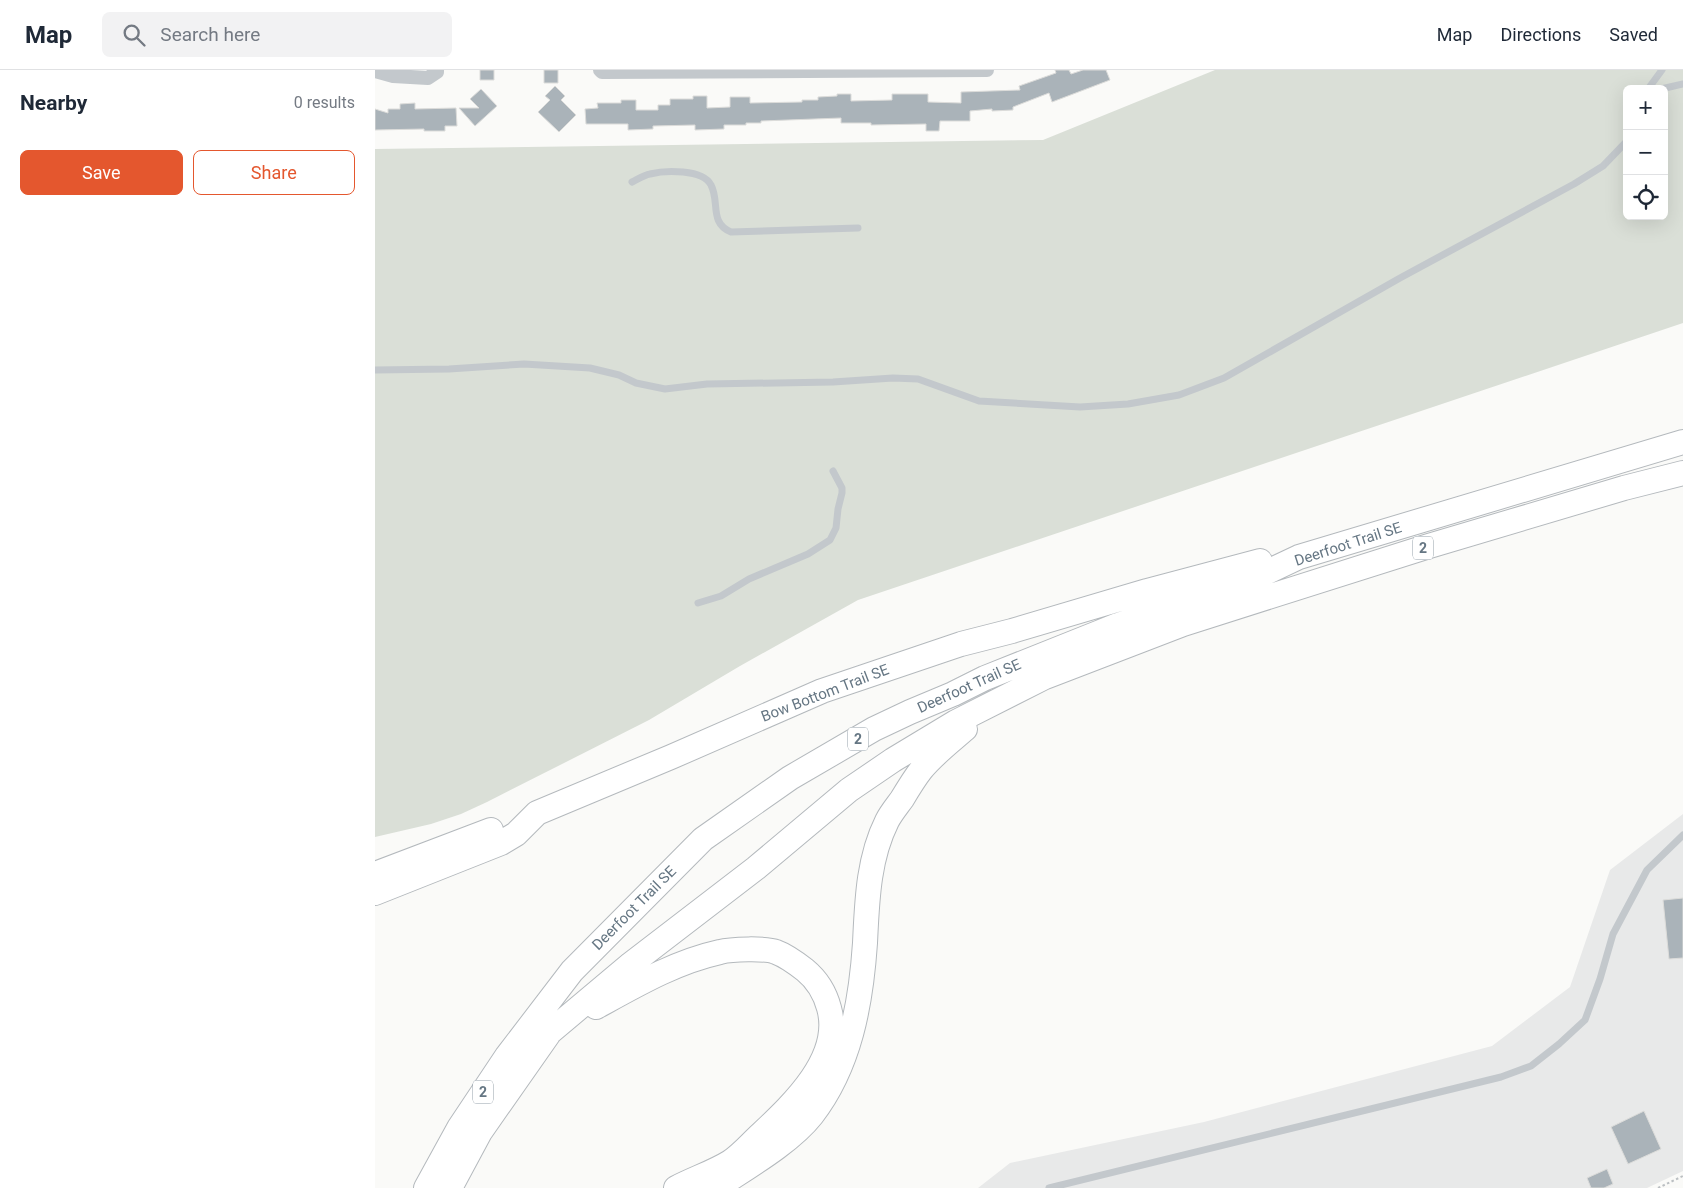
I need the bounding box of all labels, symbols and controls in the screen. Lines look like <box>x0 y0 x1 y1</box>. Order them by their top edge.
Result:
search box <box>102 12 452 57</box>
text: Map <box>25 21 72 49</box>
icon: search <box>120 21 148 49</box>
text: Search here <box>160 23 260 46</box>
text: Map <box>1437 24 1472 45</box>
text: Directions <box>1500 24 1581 45</box>
text: Saved <box>1609 24 1658 45</box>
map controls <box>1623 85 1668 220</box>
button: + <box>1623 85 1668 130</box>
text: Nearby <box>20 91 87 115</box>
text: 0 results <box>294 93 355 112</box>
button: − <box>1623 130 1668 175</box>
button: Save <box>20 150 183 195</box>
button: Share <box>193 150 355 195</box>
button: locate <box>1623 175 1668 220</box>
street label: Deerfoot Trail SE <box>1292 518 1404 570</box>
road number: 2 <box>1413 536 1433 559</box>
street label: Deerfoot Trail SE <box>914 655 1024 717</box>
street label: Bow Bottom Trail SE <box>759 660 892 726</box>
road number: 2 <box>848 728 868 751</box>
street label: Deerfoot Trail SE <box>588 862 680 954</box>
road number: 2 <box>473 1080 493 1104</box>

